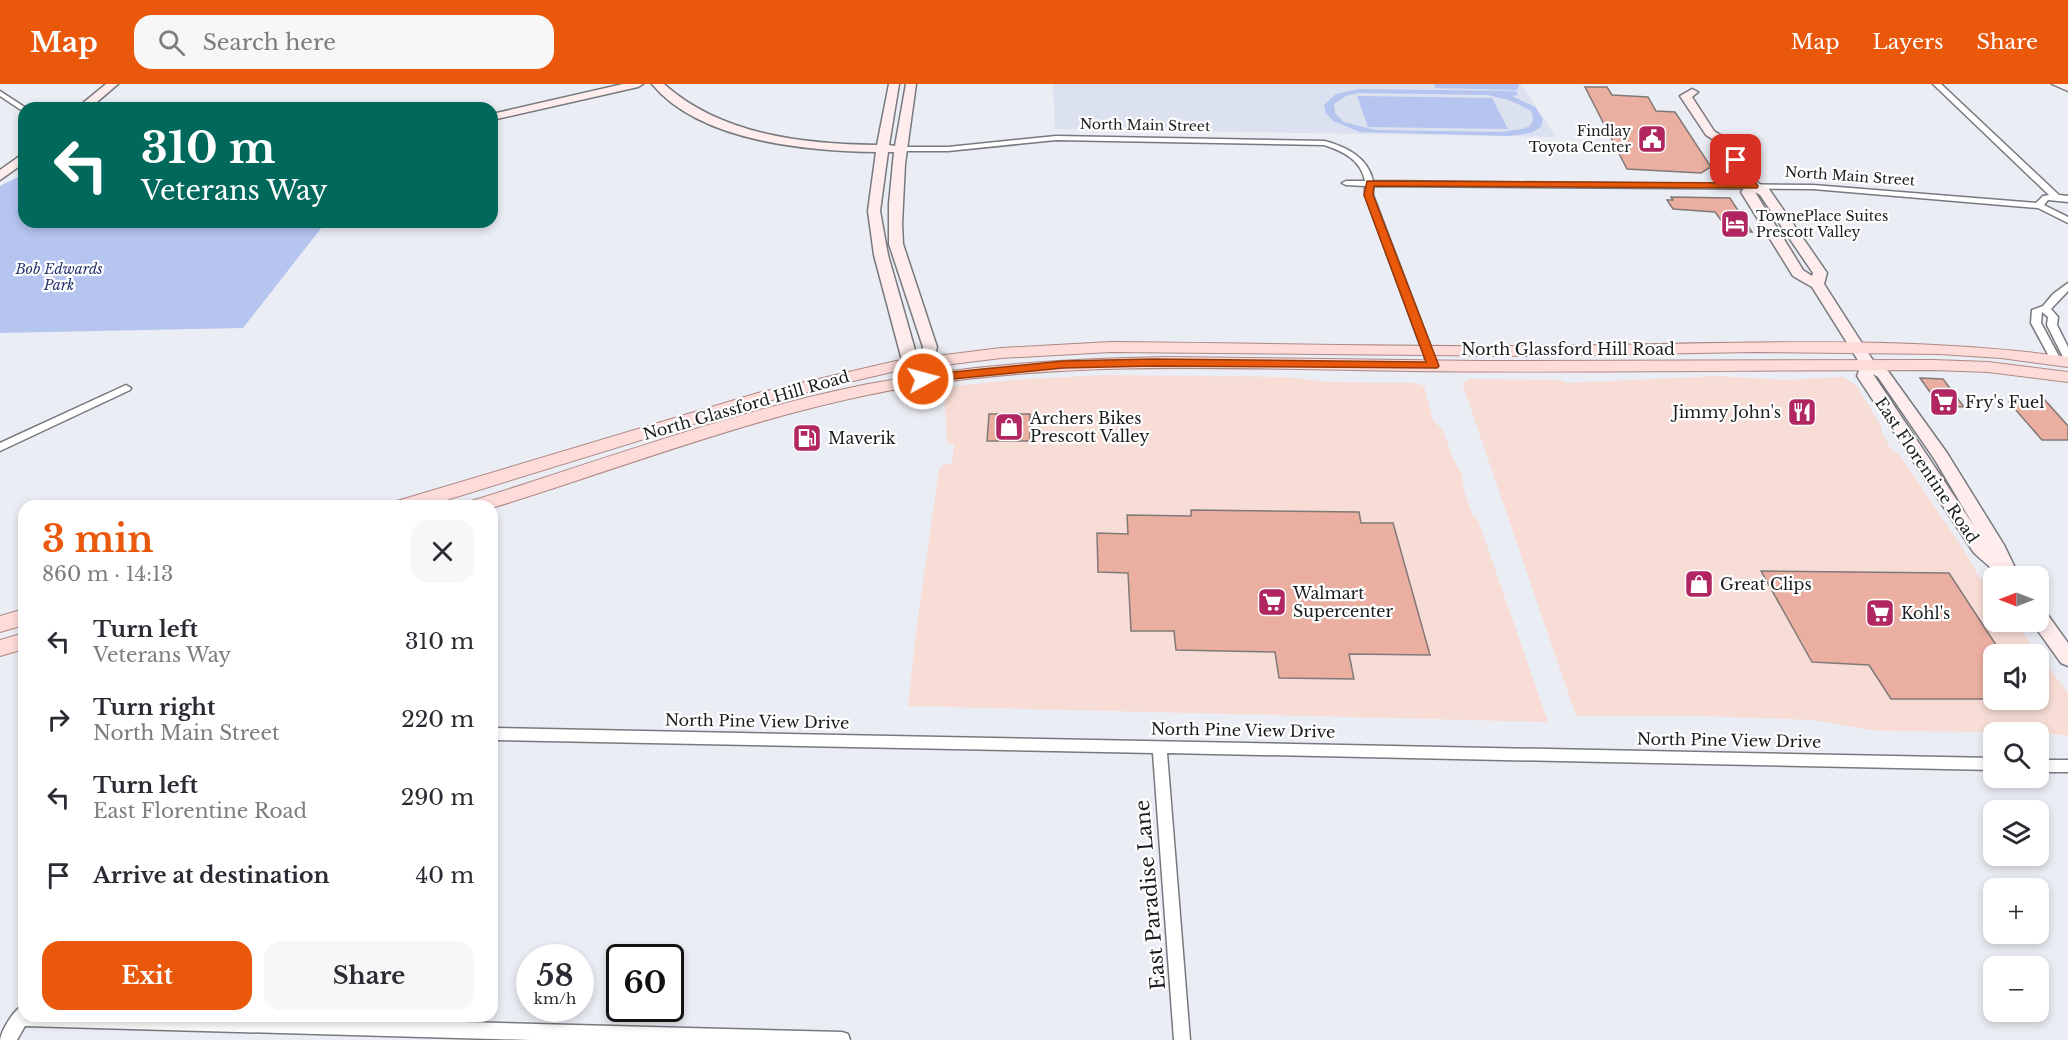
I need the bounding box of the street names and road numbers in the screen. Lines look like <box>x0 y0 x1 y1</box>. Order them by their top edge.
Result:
street label: North Main Street <box>1080 115 1211 135</box>
street label: North Main Street <box>1784 162 1916 190</box>
street label: North Glassford Hill Road <box>1461 339 1675 359</box>
street label: North Glassford Hill Road <box>641 366 852 444</box>
street label: East Florentine Road <box>1871 393 1983 547</box>
street label: North Pine View Drive <box>665 709 849 733</box>
street label: North Pine View Drive <box>1151 718 1335 742</box>
street label: North Pine View Drive <box>1637 728 1821 752</box>
street label: East Paradise Lane <box>1130 799 1170 991</box>

